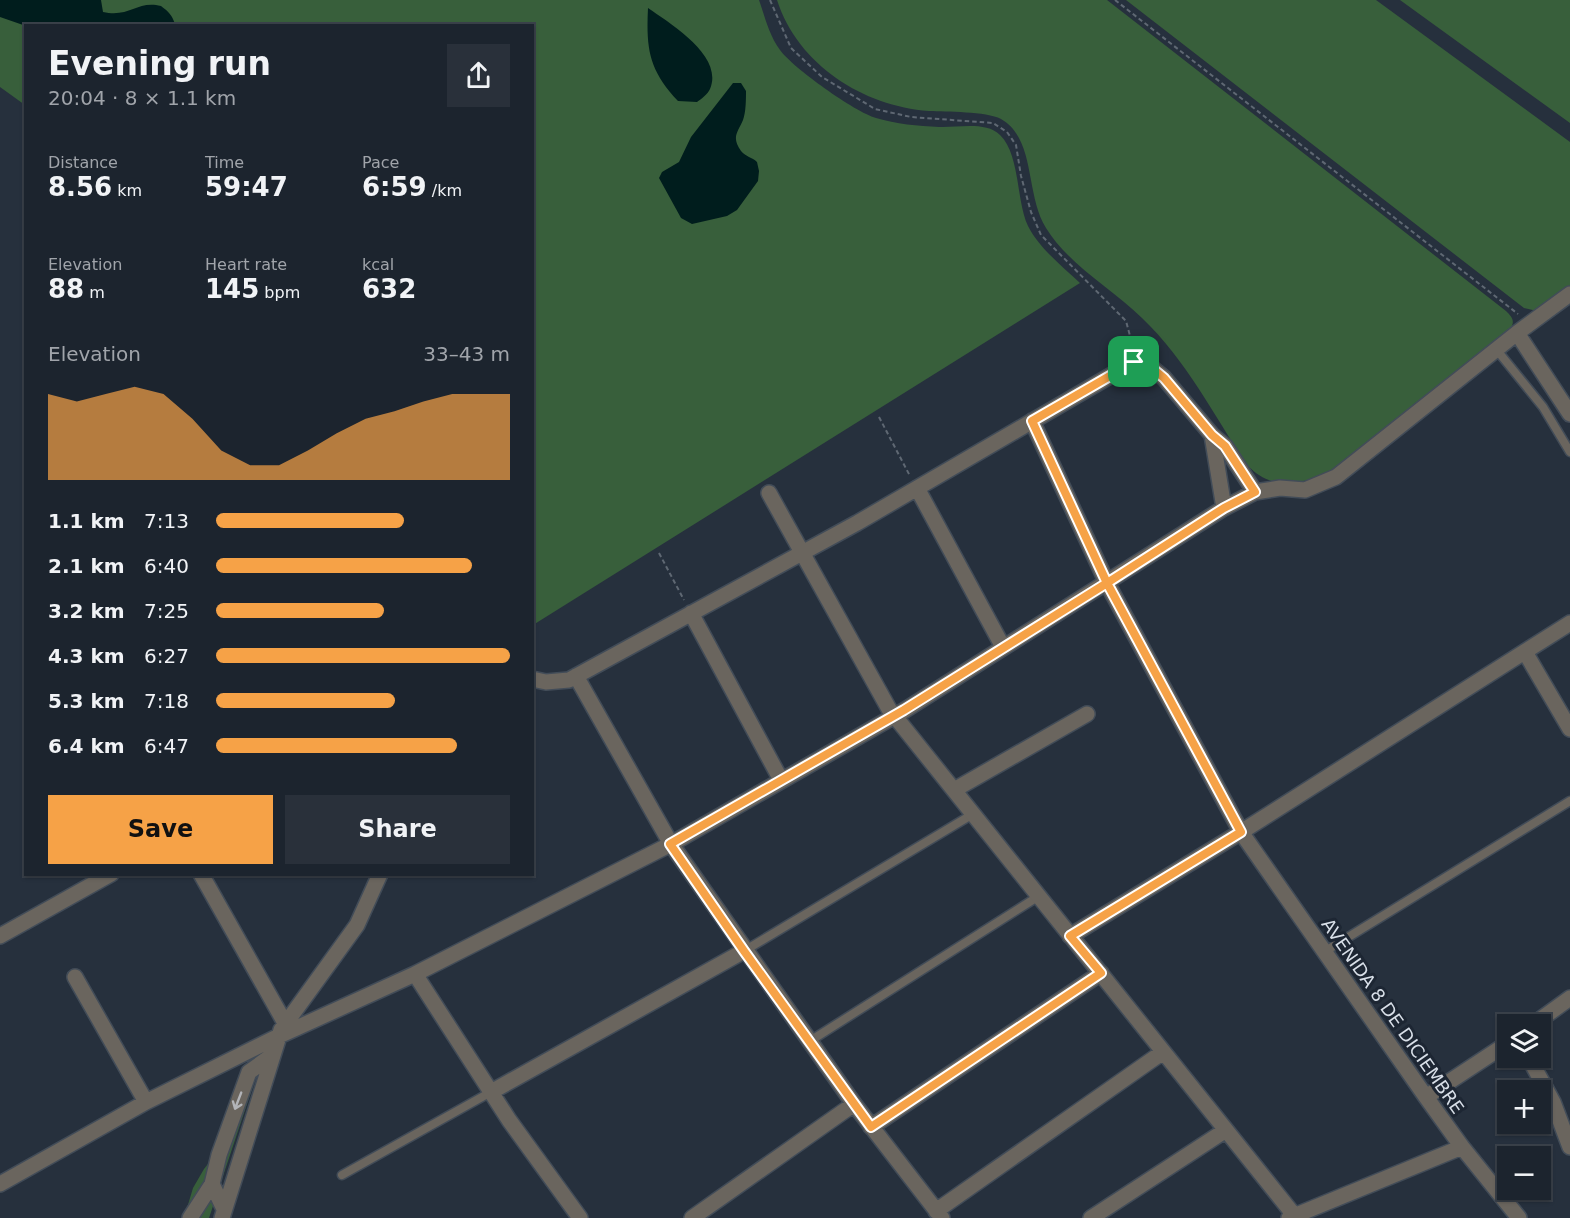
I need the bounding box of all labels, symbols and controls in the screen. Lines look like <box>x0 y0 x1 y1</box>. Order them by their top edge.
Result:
text: Evening run <box>48 44 271 83</box>
button: share <box>447 44 510 107</box>
text: 20:04 · 8 × 1.1 km <box>48 86 236 110</box>
text: Distance <box>48 153 118 172</box>
text: Time <box>205 153 244 172</box>
text: Pace <box>362 153 399 172</box>
text: 8.56 <box>48 172 112 202</box>
text: 59:47 <box>205 172 288 202</box>
text: 6:59 <box>362 172 427 202</box>
text: km <box>112 181 142 200</box>
text: /km <box>427 181 462 200</box>
text: Elevation <box>48 255 122 274</box>
text: Heart rate <box>205 255 287 274</box>
text: kcal <box>362 255 394 274</box>
text: 88 <box>48 274 84 304</box>
text: 145 <box>205 274 259 304</box>
text: 632 <box>362 274 416 304</box>
text: m <box>84 283 105 302</box>
text: bpm <box>259 283 300 302</box>
pin <box>1108 336 1159 387</box>
text: Elevation <box>48 342 141 366</box>
text: 33–43 m <box>423 342 510 366</box>
icon: arrive <box>1117 345 1150 378</box>
text: 1.1 km <box>48 509 125 533</box>
text: 7:13 <box>144 509 189 533</box>
text: 2.1 km <box>48 554 125 578</box>
text: 6:40 <box>144 554 189 578</box>
text: 3.2 km <box>48 599 125 623</box>
text: 7:25 <box>144 599 189 623</box>
text: 4.3 km <box>48 644 125 668</box>
text: 6:27 <box>144 644 189 668</box>
text: 5.3 km <box>48 689 125 713</box>
text: 7:18 <box>144 689 189 713</box>
text: 6.4 km <box>48 734 125 758</box>
text: 6:47 <box>144 734 189 758</box>
button: Save <box>48 795 273 864</box>
button: Share <box>285 795 510 864</box>
street label: AVENIDA 8 DE DICIEMBRE <box>1317 914 1469 1118</box>
map controls <box>1497 1014 1551 1200</box>
button: layers <box>1497 1014 1551 1068</box>
button: + <box>1497 1080 1551 1134</box>
one-way arrow <box>231 1091 242 1110</box>
button: − <box>1497 1146 1551 1200</box>

